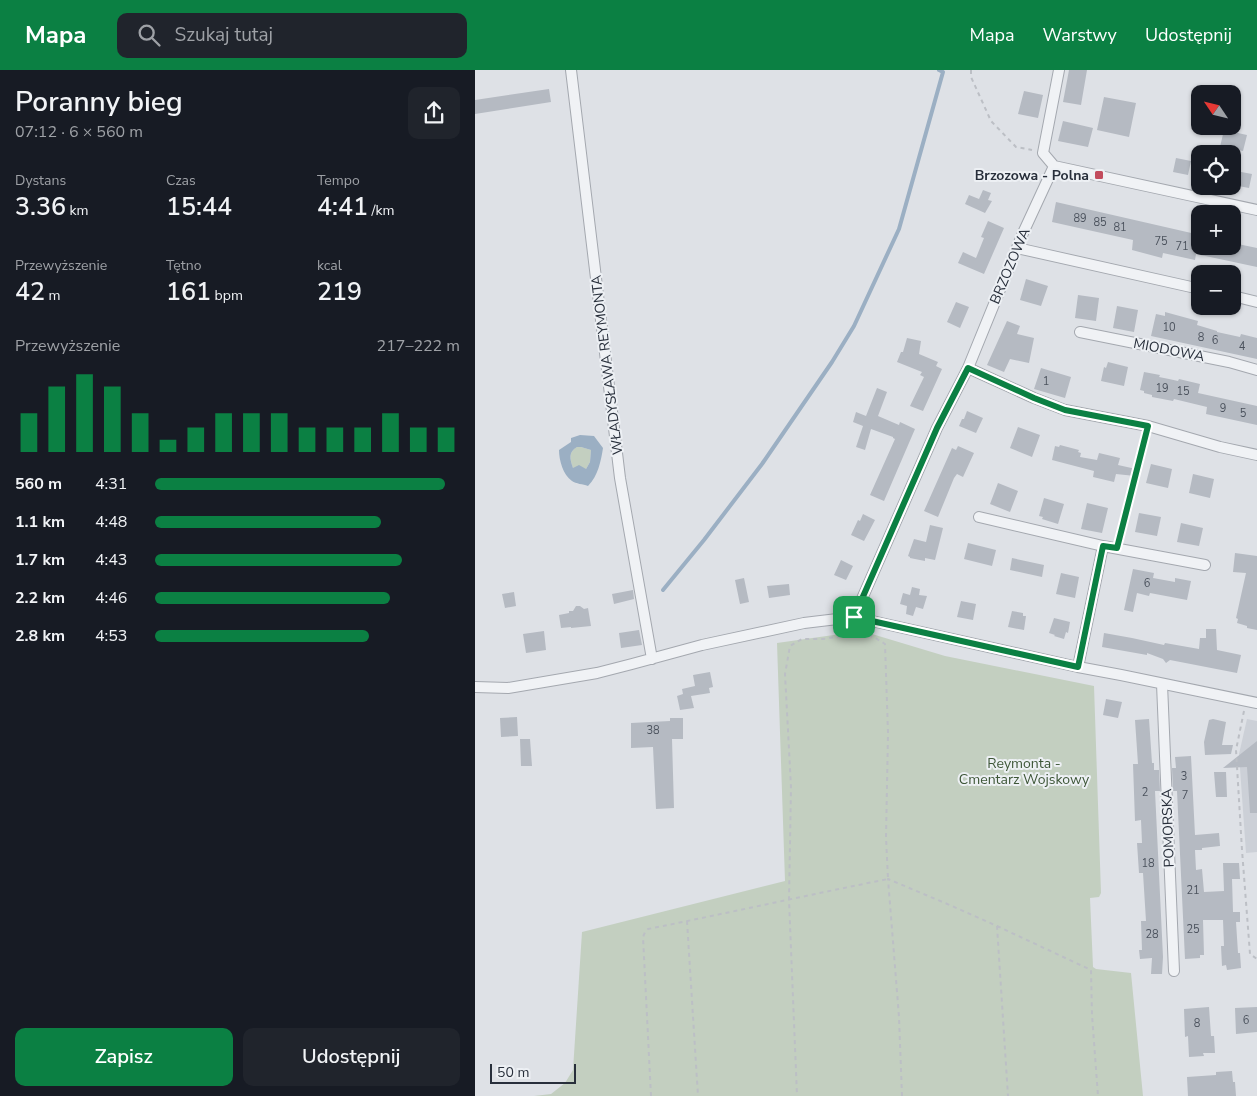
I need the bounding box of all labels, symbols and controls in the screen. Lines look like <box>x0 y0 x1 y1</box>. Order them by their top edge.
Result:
search box <box>117 13 467 58</box>
text: Mapa <box>25 19 87 51</box>
icon: search <box>135 21 163 49</box>
text: Szukaj tutaj <box>175 22 273 48</box>
text: Mapa <box>970 23 1014 47</box>
text: Warstwy <box>1042 23 1117 47</box>
text: Udostępnij <box>1145 23 1232 47</box>
text: Poranny bieg <box>15 83 183 121</box>
north arrow <box>1191 85 1241 135</box>
map controls <box>1191 85 1241 315</box>
button: share <box>408 87 460 139</box>
text: 07:12 · 6 × 560 m <box>15 121 143 143</box>
button: locate <box>1191 145 1241 195</box>
place label: Brzozowa - Polna <box>975 166 1089 185</box>
marker: Brzozowa - Polna <box>1093 169 1105 181</box>
text: Dystans <box>15 171 66 190</box>
text: Czas <box>166 171 196 190</box>
text: Tempo <box>317 171 360 190</box>
text: 3.36 <box>15 190 66 224</box>
text: 15:44 <box>166 190 232 224</box>
text: 4:41 <box>317 190 368 224</box>
text: km <box>66 201 89 220</box>
text: /km <box>368 201 394 220</box>
button: + <box>1191 205 1241 255</box>
house number: 89 <box>1073 211 1087 226</box>
house number: 85 <box>1093 215 1107 230</box>
house number: 81 <box>1113 220 1127 235</box>
street label: BRZOZOWA <box>985 225 1035 307</box>
house number: 75 <box>1154 234 1168 249</box>
house number: 71 <box>1175 239 1189 254</box>
text: Przewyższenie <box>15 256 107 275</box>
text: Tętno <box>166 256 201 275</box>
text: kcal <box>317 256 342 275</box>
button: − <box>1191 265 1241 315</box>
street label: WŁADYSŁAWA REYMONTA <box>587 274 627 456</box>
text: 42 <box>15 275 45 309</box>
text: 161 <box>166 275 211 309</box>
text: 219 <box>317 275 362 309</box>
text: m <box>45 286 61 305</box>
text: bpm <box>211 286 243 305</box>
house number: 10 <box>1162 320 1176 335</box>
house number: 8 <box>1198 330 1205 345</box>
house number: 6 <box>1212 333 1219 348</box>
street label: MIODOWA <box>1132 334 1206 366</box>
text: Przewyższenie <box>15 335 120 357</box>
text: 217–222 m <box>377 335 460 357</box>
house number: 4 <box>1239 339 1246 354</box>
house number: 1 <box>1043 374 1049 389</box>
house number: 19 <box>1155 381 1169 396</box>
house number: 15 <box>1176 384 1190 399</box>
house number: 9 <box>1220 401 1226 416</box>
house number: 5 <box>1240 406 1247 421</box>
text: 560 m <box>15 473 62 495</box>
text: 4:31 <box>95 473 127 495</box>
text: 1.1 km <box>15 511 65 533</box>
text: 4:48 <box>95 511 127 533</box>
text: 1.7 km <box>15 549 65 571</box>
text: 4:43 <box>95 549 127 571</box>
house number: 6 <box>1144 576 1151 591</box>
text: 2.2 km <box>15 587 65 609</box>
text: 4:46 <box>95 587 127 609</box>
pin <box>833 596 875 638</box>
icon: arrive <box>840 603 868 631</box>
text: 2.8 km <box>15 625 65 647</box>
text: 4:53 <box>95 625 127 647</box>
house number: 38 <box>646 723 660 738</box>
park label: Reymonta - Cmentarz Wojskowy <box>959 754 1090 789</box>
house number: 3 <box>1181 769 1187 784</box>
house number: 2 <box>1142 785 1148 800</box>
street label: POMORSKA <box>1157 788 1179 868</box>
house number: 7 <box>1182 788 1188 803</box>
house number: 18 <box>1141 856 1155 871</box>
house number: 21 <box>1186 883 1200 898</box>
house number: 25 <box>1186 922 1200 937</box>
house number: 28 <box>1145 927 1159 942</box>
house number: 6 <box>1243 1013 1250 1028</box>
house number: 8 <box>1194 1016 1201 1031</box>
button: Zapisz <box>15 1028 233 1086</box>
button: Udostępnij <box>243 1028 460 1086</box>
scale bar <box>490 1061 576 1084</box>
text: 50 m <box>497 1063 529 1082</box>

